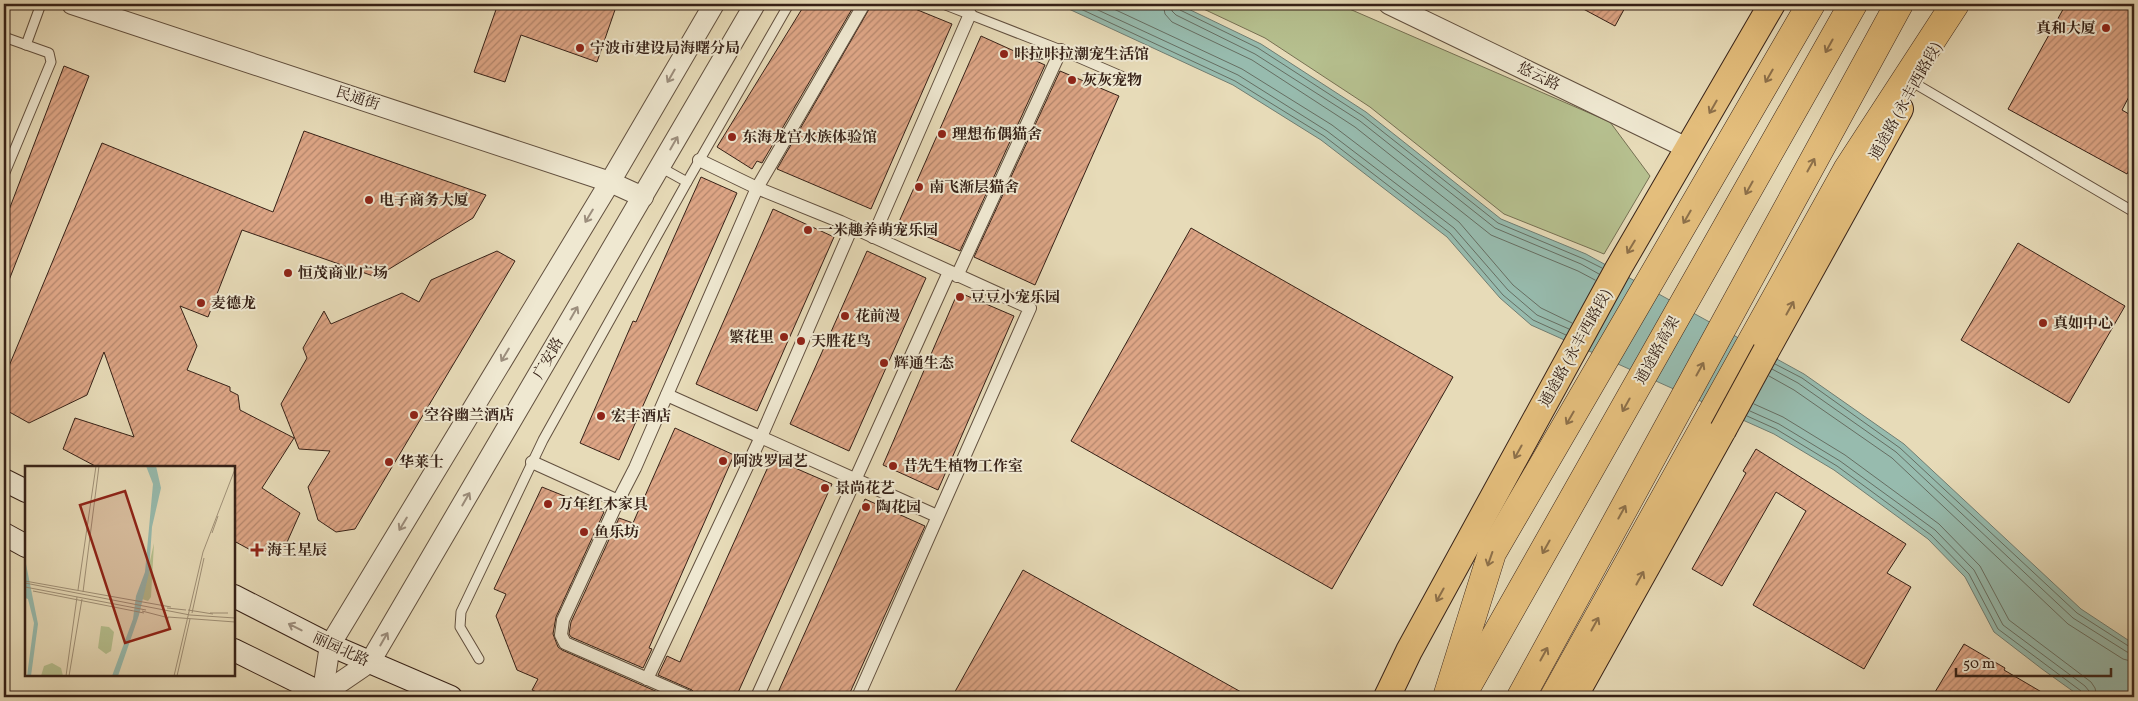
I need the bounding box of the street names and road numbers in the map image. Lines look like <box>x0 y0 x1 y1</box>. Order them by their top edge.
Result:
street label: 通途路 (永丰西路段) <box>1865 39 1947 164</box>
street label: 悠云路 <box>1514 58 1563 97</box>
street label: 民通街 <box>333 82 382 116</box>
street label: 通途路 (永丰西路段) <box>1535 286 1617 411</box>
street label: 通途路高架 <box>1631 313 1686 389</box>
street label: 广安路 <box>529 334 570 383</box>
street label: 丽园北路 <box>309 628 372 673</box>

